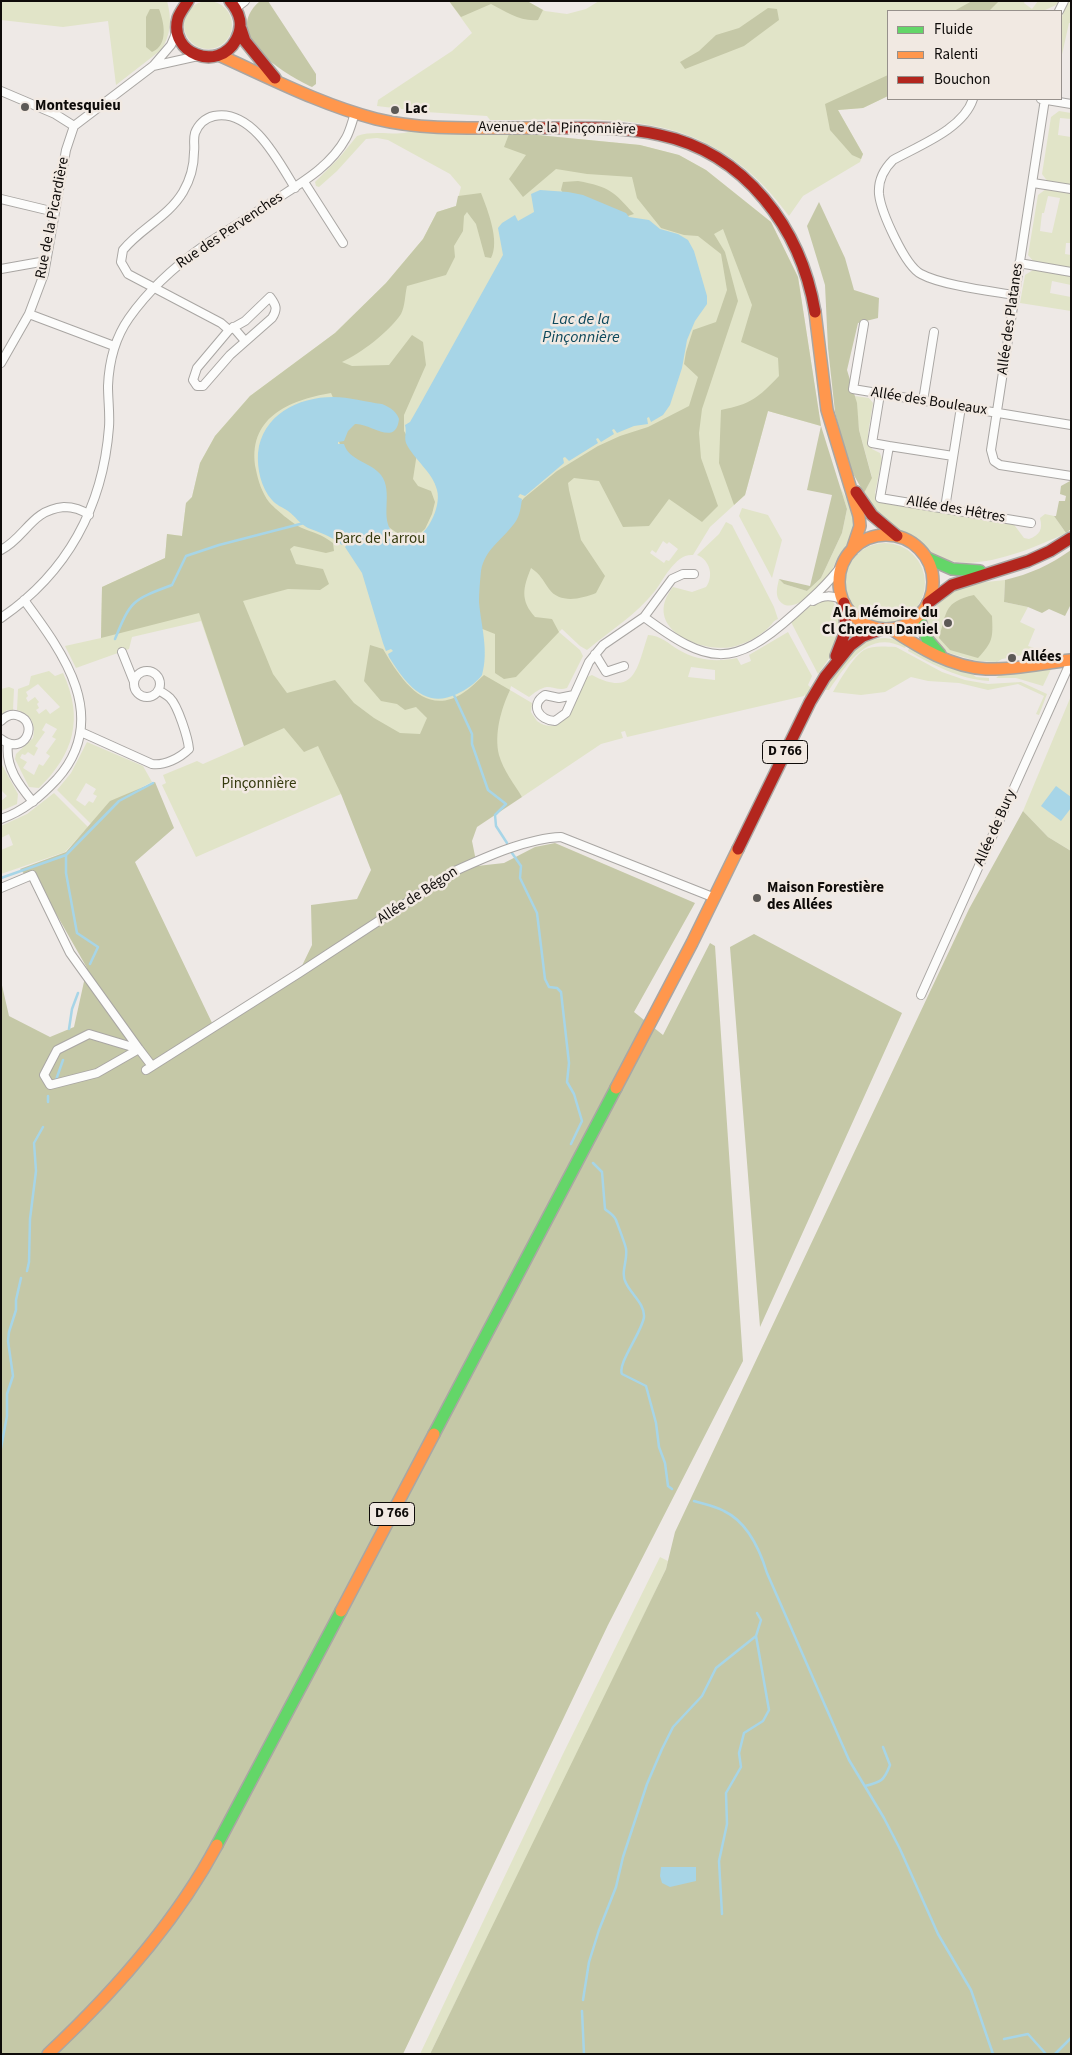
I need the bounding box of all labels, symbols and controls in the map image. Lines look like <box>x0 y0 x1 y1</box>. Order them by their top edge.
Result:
legend <box>887 10 1062 100</box>
text: Fluide <box>934 19 973 40</box>
text: Ralenti <box>934 44 978 65</box>
text: Bouchon <box>934 69 990 90</box>
place label: Montesquieu <box>35 98 121 116</box>
marker: Montesquieu <box>19 101 31 113</box>
place label: Lac <box>405 101 428 119</box>
marker: Lac <box>389 104 401 116</box>
street label: Avenue de la Pinçonnière <box>478 119 636 139</box>
street label: Rue de la Picardière <box>32 156 74 280</box>
street label: Rue des Pervenches <box>173 189 287 273</box>
street label: Allée des Platanes <box>994 262 1028 376</box>
water label: Lac de la Pinçonnière <box>542 310 620 348</box>
street label: Allée des Bouleaux <box>870 384 988 420</box>
street label: Allée des Hêtres <box>905 492 1007 528</box>
park label: Parc de l'arrou <box>335 531 425 549</box>
place label: A la Mémoire du Cl Chereau Daniel <box>822 605 938 640</box>
marker: A la Mémoire du Cl Chereau Daniel <box>942 617 954 629</box>
place label: Allées <box>1022 649 1061 667</box>
marker: Allées <box>1006 652 1018 664</box>
road number: D 766 <box>762 740 808 764</box>
park label: Pinçonnière <box>221 776 297 794</box>
street label: Allée de Bury <box>971 787 1021 869</box>
street label: Allée de Bégon <box>374 863 462 929</box>
place label: Maison Forestière des Allées <box>767 880 884 915</box>
marker: Maison Forestière des Allées <box>751 892 763 904</box>
road number: D 766 <box>370 1502 414 1526</box>

